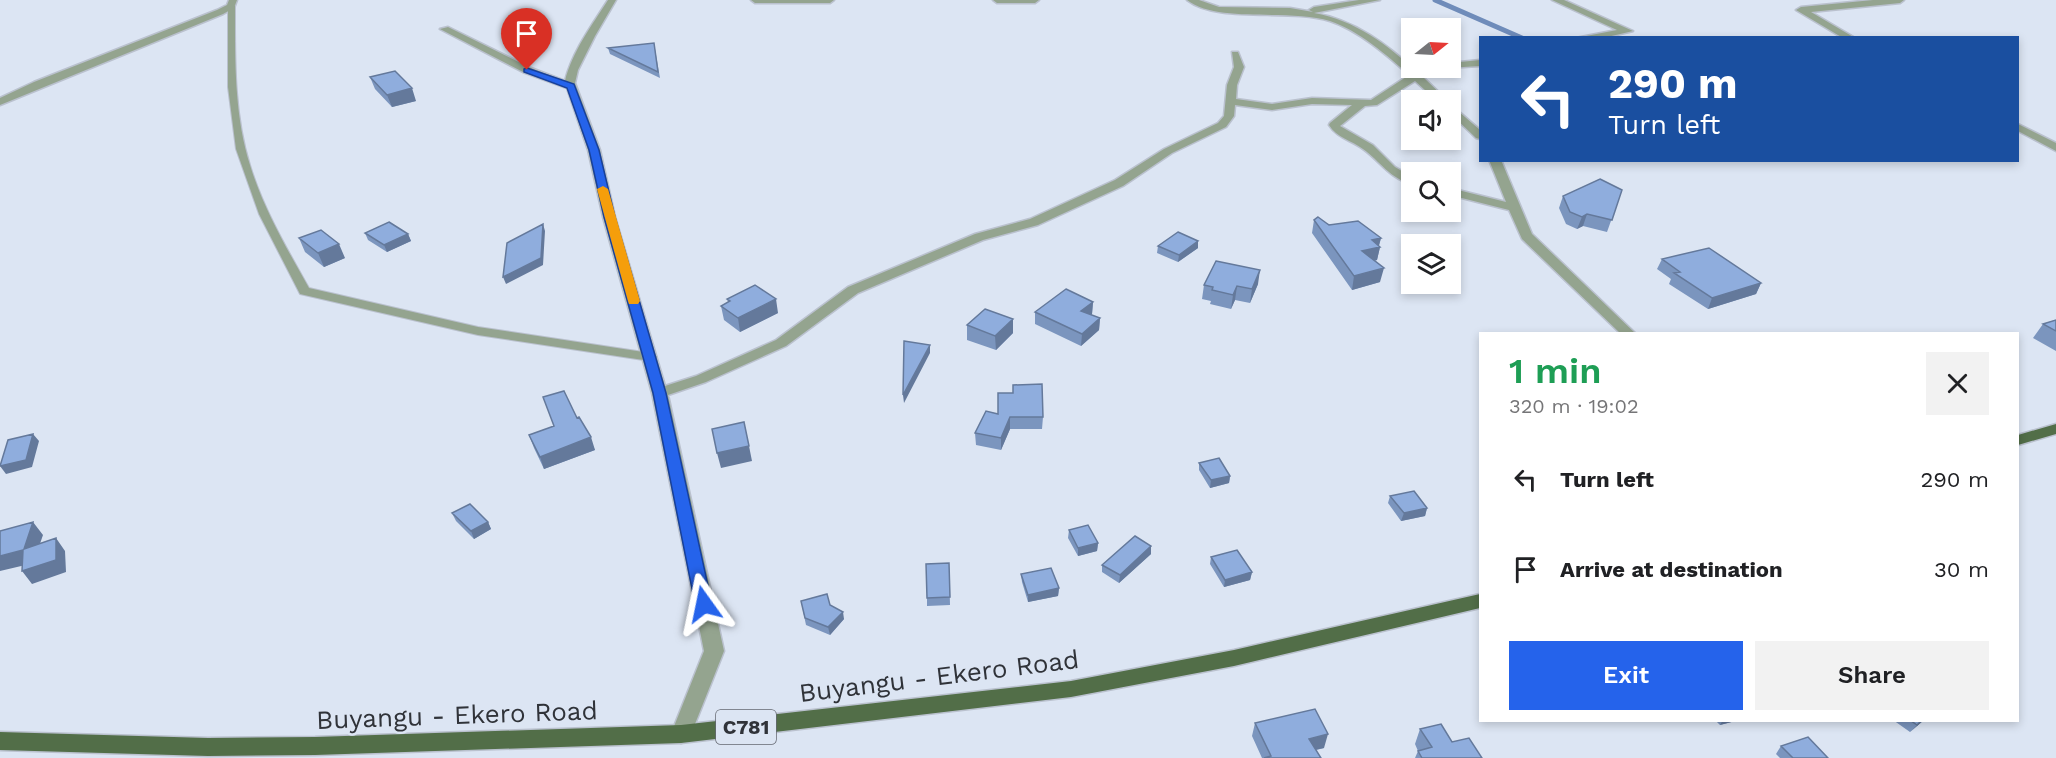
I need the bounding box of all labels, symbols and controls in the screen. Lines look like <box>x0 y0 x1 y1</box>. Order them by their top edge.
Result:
pin <box>501 8 552 70</box>
icon: arrive <box>510 17 543 50</box>
north arrow <box>1401 18 1461 78</box>
map controls <box>1401 18 1461 294</box>
text: 290 m <box>1608 59 1738 108</box>
icon: left <box>1509 60 1587 138</box>
button: sound <box>1401 90 1461 150</box>
text: Turn left <box>1608 109 1720 141</box>
button: search <box>1401 162 1461 222</box>
button: layers <box>1401 234 1461 294</box>
text: 1 min <box>1509 350 1601 392</box>
button: close <box>1926 352 1989 415</box>
text: 320 m · 19:02 <box>1509 394 1639 418</box>
icon: left <box>1509 463 1542 496</box>
text: Turn left <box>1560 467 1654 492</box>
text: 290 m <box>1920 467 1989 492</box>
icon: arrive <box>1509 553 1542 586</box>
text: Arrive at destination <box>1560 557 1783 582</box>
text: 30 m <box>1934 557 1989 582</box>
position arrow <box>672 572 736 636</box>
button: Exit <box>1509 641 1743 710</box>
button: Share <box>1755 641 1989 710</box>
street label: Buyangu - Ekero Road <box>797 644 1081 708</box>
street label: Buyangu - Ekero Road <box>316 695 598 735</box>
road number: C781 <box>716 710 776 744</box>

